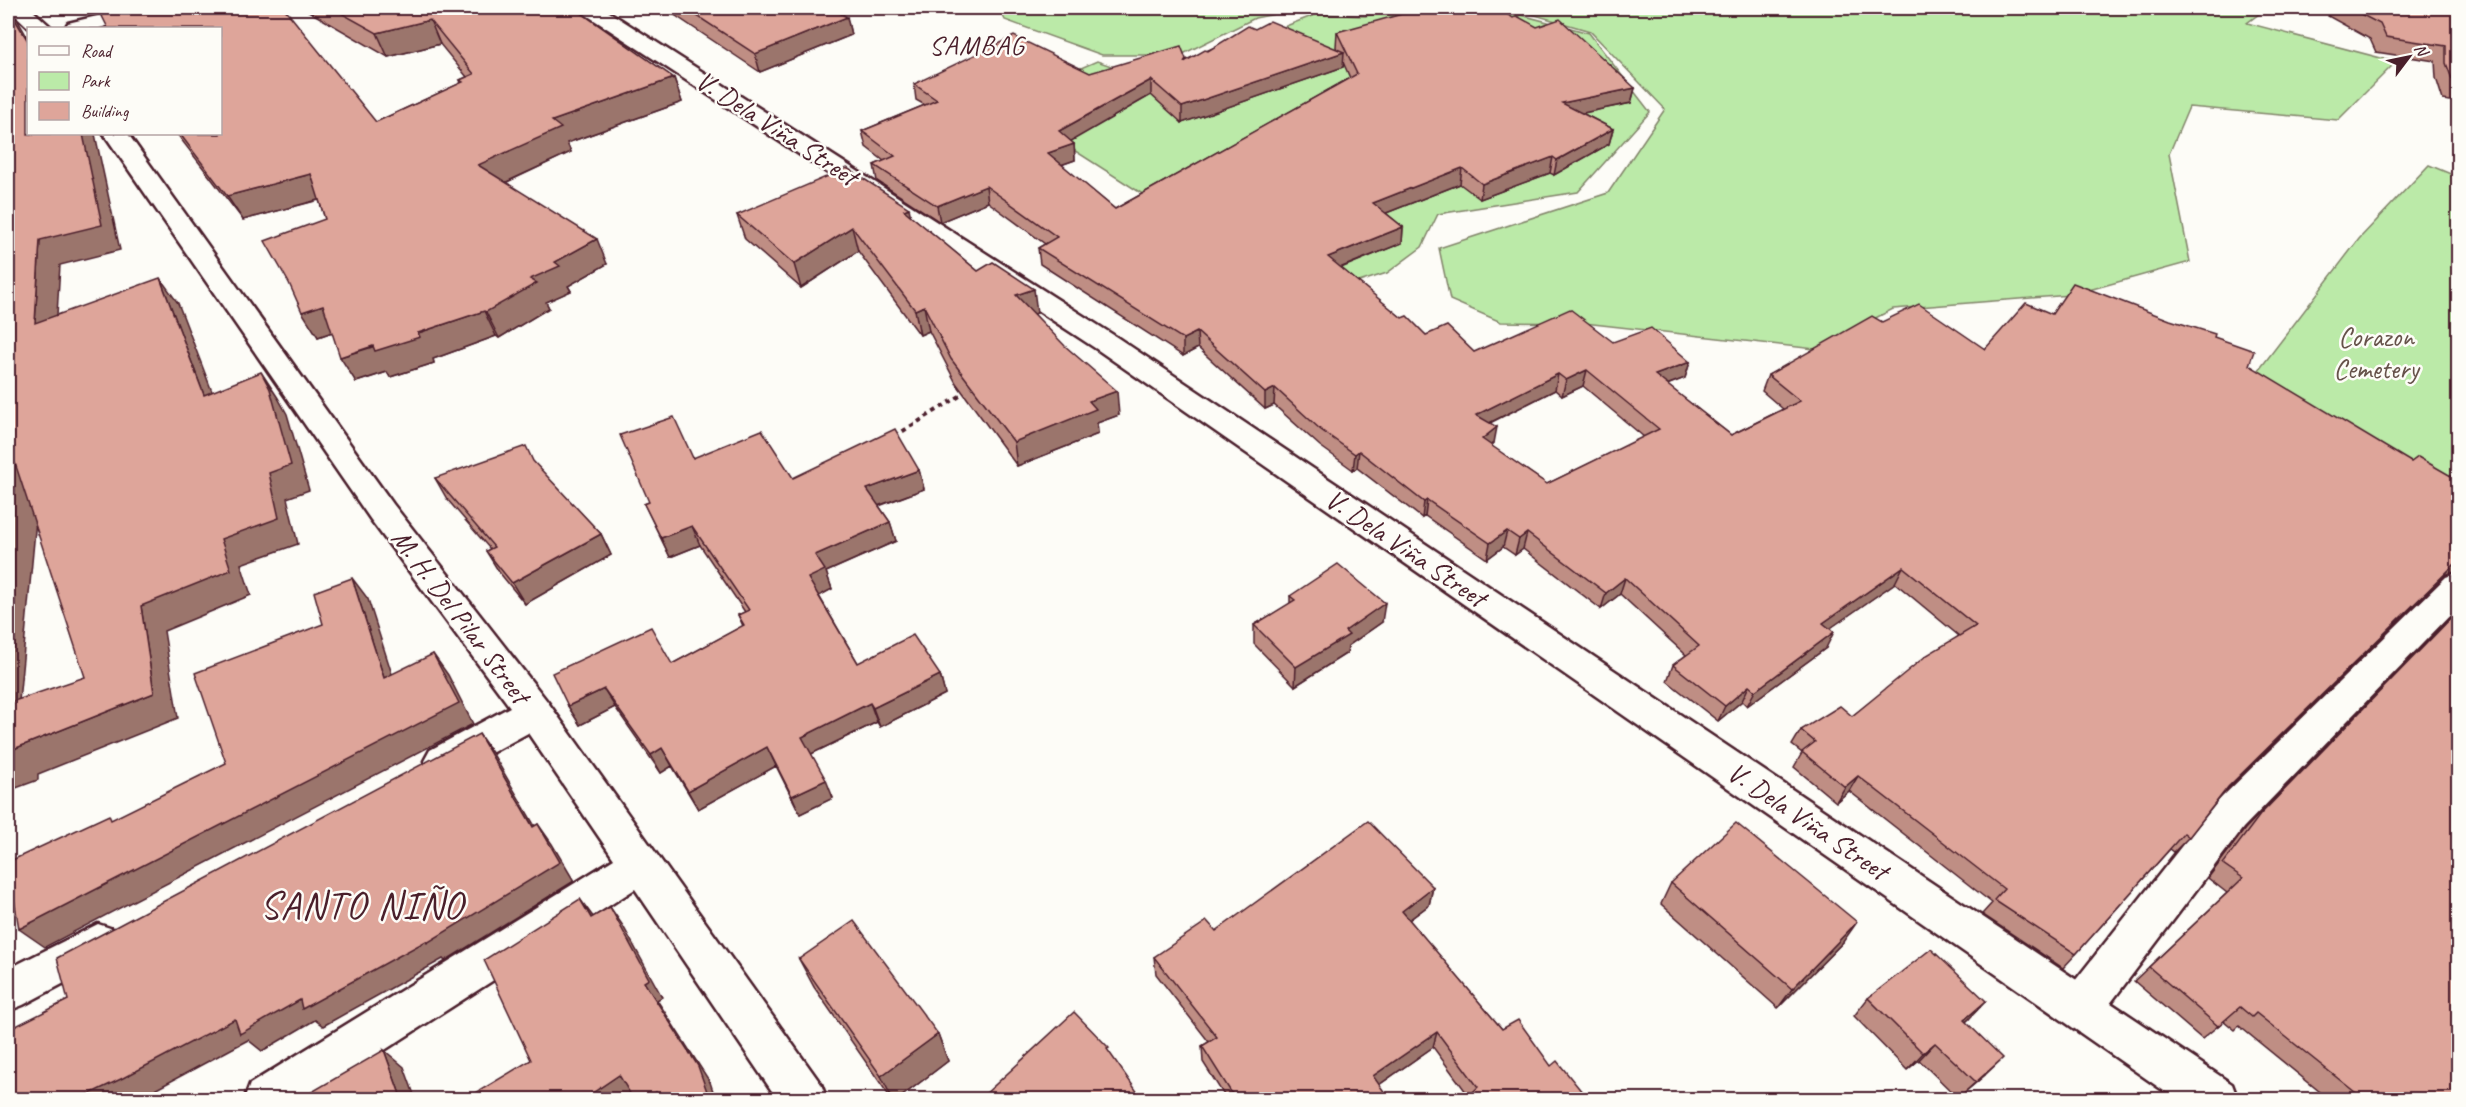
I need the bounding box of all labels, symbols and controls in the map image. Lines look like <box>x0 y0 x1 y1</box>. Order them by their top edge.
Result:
legend <box>27 27 222 135</box>
north arrow <box>2379 27 2439 87</box>
district label: SAMBAG <box>929 28 1026 62</box>
text: Road <box>81 40 114 62</box>
text: N <box>2410 40 2434 62</box>
street label: V. Dela Viña Street <box>689 63 868 195</box>
text: Park <box>81 70 111 92</box>
text: Building <box>81 100 130 122</box>
park label: Corazon Cemetery <box>2333 319 2421 386</box>
street label: V. Dela Viña Street <box>1319 481 1496 617</box>
street label: M. H. Del Pilar Street <box>384 522 540 713</box>
street label: V. Dela Viña Street <box>1721 754 1898 890</box>
district label: SANTO NIÑO <box>260 881 466 930</box>

